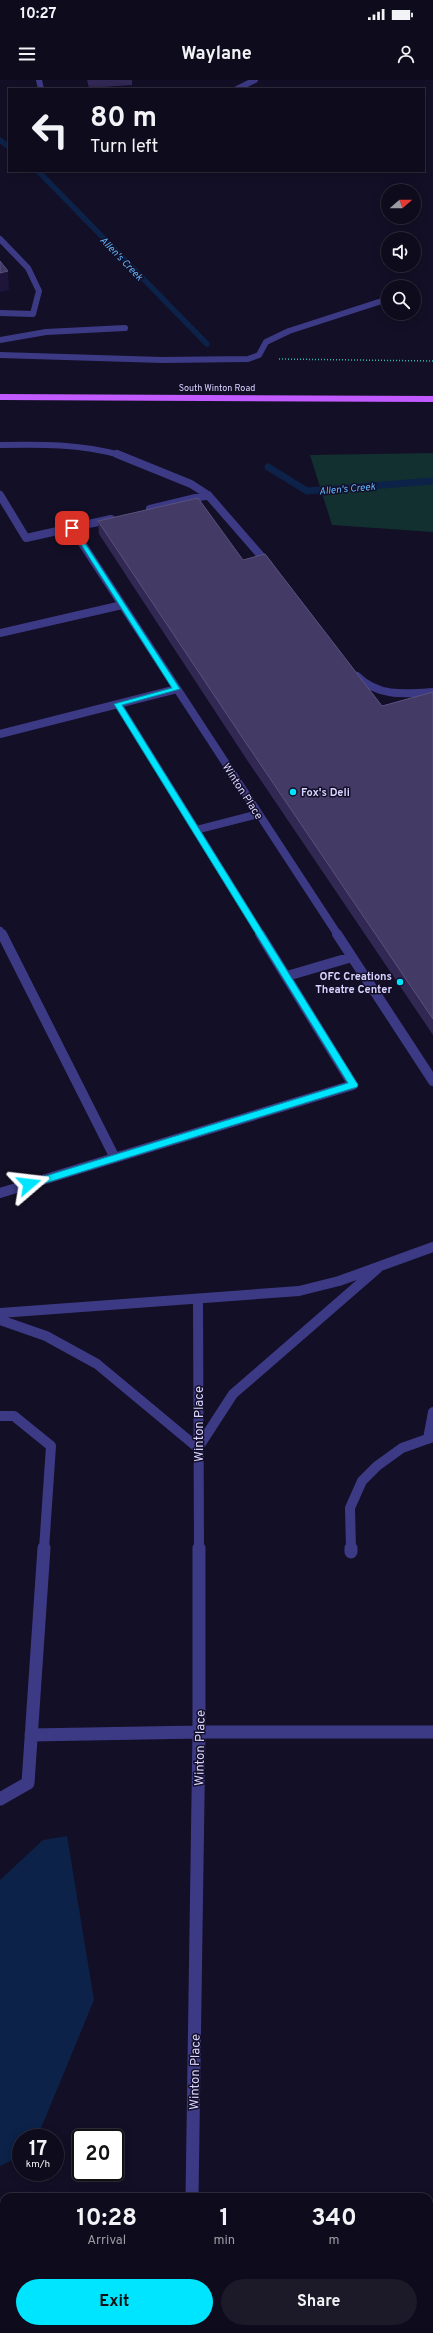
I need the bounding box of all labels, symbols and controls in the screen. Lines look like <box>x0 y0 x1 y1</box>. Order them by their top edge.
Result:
text: 10:27 <box>20 5 57 24</box>
icon: menu <box>16 43 38 65</box>
text: Waylane <box>181 43 252 66</box>
icon: person <box>395 43 417 65</box>
text: 80 m <box>90 101 157 137</box>
icon: left <box>24 104 76 156</box>
text: Turn left <box>90 136 158 159</box>
north arrow <box>381 184 421 224</box>
map controls <box>381 184 421 320</box>
button: sound <box>381 232 421 272</box>
water label: Allen's Creek <box>97 234 146 285</box>
button: search <box>381 280 421 320</box>
street label: South Winton Road <box>179 383 255 394</box>
water label: Allen's Creek <box>319 480 377 498</box>
pin <box>55 511 89 545</box>
icon: arrive <box>61 517 83 539</box>
street label: Winton Place <box>219 761 266 822</box>
place label: Fox's Deli <box>301 786 350 800</box>
marker: Fox's Deli <box>288 787 298 797</box>
place label: OFC Creations Theatre Center <box>315 970 392 997</box>
marker: OFC Creations Theatre Center <box>395 977 405 987</box>
position arrow <box>8 1163 50 1205</box>
street label: Winton Place <box>192 1386 208 1462</box>
street label: Winton Place <box>192 1710 210 1786</box>
street label: Winton Place <box>187 2034 205 2110</box>
speed limit sign: 20 <box>72 2129 124 2181</box>
text: 17 <box>29 2137 47 2163</box>
text: km/h <box>26 2158 50 2171</box>
text: 10:28 <box>76 2204 137 2234</box>
text: 1 <box>219 2204 229 2234</box>
text: 340 <box>311 2204 357 2234</box>
text: Arrival <box>87 2233 126 2249</box>
text: min <box>213 2233 235 2249</box>
text: m <box>328 2233 340 2249</box>
button: Exit <box>16 2279 213 2325</box>
button: Share <box>221 2279 417 2325</box>

